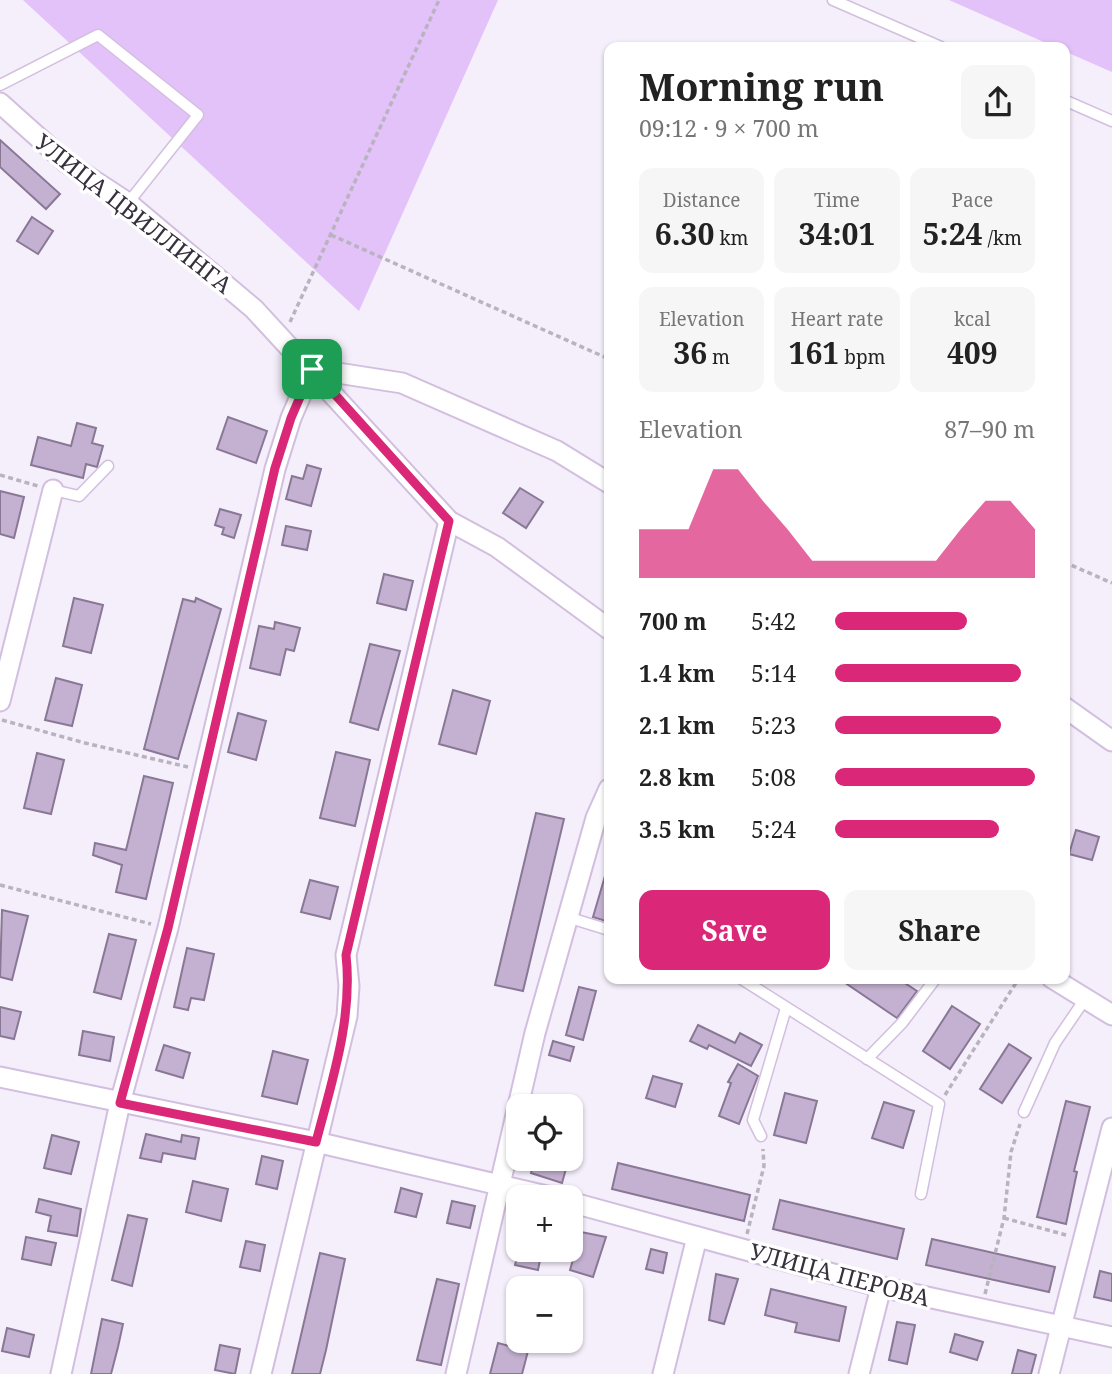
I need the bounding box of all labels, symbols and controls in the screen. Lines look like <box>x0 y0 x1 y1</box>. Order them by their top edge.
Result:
text: Morning run <box>639 60 884 112</box>
button: share <box>961 65 1035 139</box>
text: 09:12 · 9 × 700 m <box>639 112 819 144</box>
street label: УЛИЦА ЦВИЛЛИНГА <box>29 126 240 301</box>
text: Distance <box>663 187 740 213</box>
text: Time <box>814 187 860 213</box>
text: Pace <box>951 187 993 213</box>
text: 6.30 <box>655 213 714 254</box>
text: 34:01 <box>799 213 875 254</box>
text: 5:24 <box>923 213 983 254</box>
text: km <box>714 225 749 251</box>
text: /km <box>983 225 1022 251</box>
text: Elevation <box>659 306 744 332</box>
text: Heart rate <box>791 306 883 332</box>
text: kcal <box>954 306 991 332</box>
text: 36 <box>673 332 707 373</box>
text: 161 <box>788 332 839 373</box>
text: 409 <box>947 332 998 373</box>
pin <box>282 339 342 399</box>
text: m <box>707 344 730 370</box>
text: bpm <box>839 344 886 370</box>
icon: arrive <box>293 350 331 388</box>
text: Elevation <box>639 413 743 445</box>
text: 87–90 m <box>944 413 1035 445</box>
text: 700 m <box>639 605 707 637</box>
text: 5:42 <box>751 605 796 637</box>
text: 1.4 km <box>639 657 715 689</box>
text: 5:14 <box>751 657 796 689</box>
text: 2.1 km <box>639 709 715 741</box>
text: 5:23 <box>751 709 796 741</box>
text: 2.8 km <box>639 761 715 793</box>
text: 5:08 <box>751 761 796 793</box>
text: 3.5 km <box>639 813 715 845</box>
text: 5:24 <box>751 813 796 845</box>
button: Save <box>639 890 830 970</box>
button: Share <box>844 890 1035 970</box>
map controls <box>506 1094 583 1353</box>
button: locate <box>506 1094 583 1171</box>
button: + <box>506 1185 583 1262</box>
street label: УЛИЦА ПЕРОВА <box>746 1235 934 1314</box>
button: − <box>506 1276 583 1353</box>

